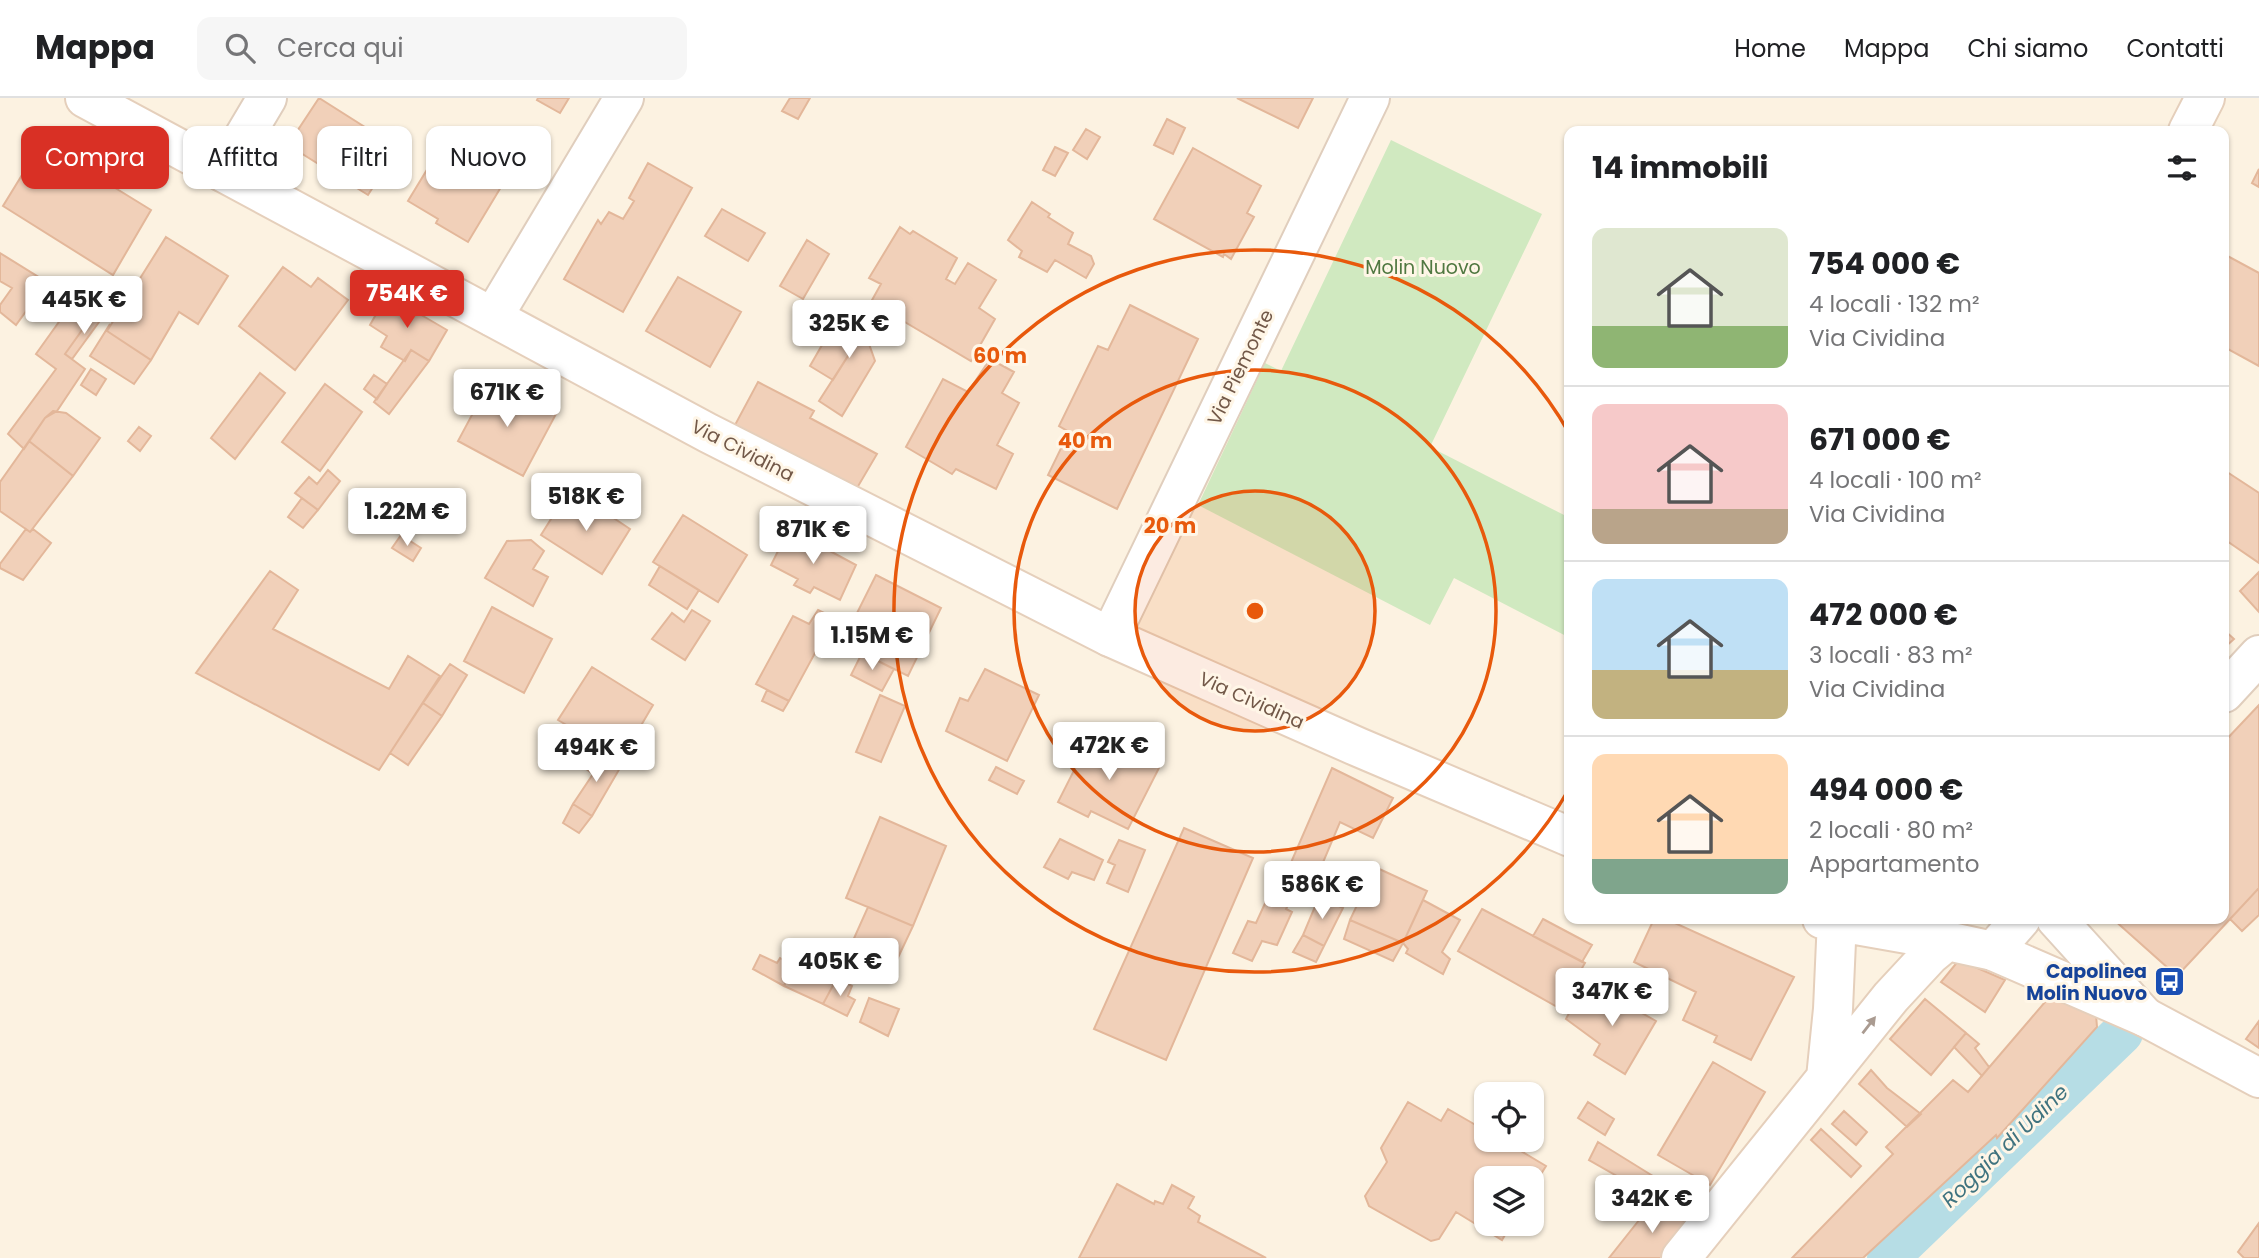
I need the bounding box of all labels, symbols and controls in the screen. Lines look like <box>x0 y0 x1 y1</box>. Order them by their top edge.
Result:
search box <box>197 17 687 80</box>
text: Mappa <box>35 24 155 71</box>
icon: search <box>221 29 259 67</box>
text: Cerca qui <box>277 30 404 66</box>
text: Home <box>1734 32 1806 65</box>
text: Mappa <box>1844 32 1929 65</box>
text: Chi siamo <box>1967 32 2088 65</box>
text: Contatti <box>2126 32 2224 65</box>
chip: Compra <box>21 126 169 189</box>
chip: Affitta <box>183 126 303 189</box>
chip: Filtri <box>317 126 412 189</box>
chip: Nuovo <box>426 126 551 189</box>
text: 14 immobili <box>1592 146 1768 189</box>
icon: filters <box>2163 149 2201 187</box>
text: 754 000 € <box>1809 242 1960 285</box>
park label: Molin Nuovo <box>1365 254 1481 281</box>
icon: home <box>1648 256 1732 340</box>
pin: 754K € <box>350 271 464 330</box>
pin: 445K € <box>27 276 141 336</box>
text: 754K € <box>366 277 448 309</box>
text: 445K € <box>41 283 127 315</box>
text: 4 locali · 132 m² <box>1809 288 1980 320</box>
pin: 325K € <box>792 300 906 360</box>
street label: Via Piemonte <box>1201 305 1280 430</box>
text: 325K € <box>808 307 890 339</box>
text: Via Cividina <box>1809 322 1945 354</box>
text: 60 m <box>973 341 1027 370</box>
pin: 671K € <box>450 370 564 429</box>
text: 671K € <box>470 376 544 408</box>
street label: Via Cividina <box>686 413 799 488</box>
text: 671 000 € <box>1809 418 1951 461</box>
text: 40 m <box>1058 426 1112 455</box>
icon: home <box>1648 432 1732 516</box>
text: 4 locali · 100 m² <box>1809 464 1982 496</box>
pin: 518K € <box>529 474 643 533</box>
text: 518K € <box>547 480 625 512</box>
pin: 1.22M € <box>342 489 472 548</box>
text: 1.22M € <box>364 495 450 527</box>
text: Via Cividina <box>1809 498 1945 530</box>
pin: 871K € <box>756 506 870 566</box>
text: 20 m <box>1144 511 1196 540</box>
text: 871K € <box>775 513 851 545</box>
text: 472 000 € <box>1809 593 1958 636</box>
centre of rings <box>1243 599 1267 623</box>
icon: home <box>1648 607 1732 691</box>
pin: 1.15M € <box>807 612 937 672</box>
text: 1.15M € <box>830 619 914 651</box>
text: 3 locali · 83 m² <box>1809 639 1973 671</box>
street label: Via Cividina <box>1195 665 1309 736</box>
text: Via Cividina <box>1809 673 1945 705</box>
pin: 472K € <box>1052 722 1166 782</box>
pin: 494K € <box>539 724 653 784</box>
text: 472K € <box>1069 729 1149 761</box>
text: 494K € <box>554 731 638 763</box>
text: 494 000 € <box>1809 768 1963 811</box>
icon: home <box>1648 782 1732 866</box>
text: 2 locali · 80 m² <box>1809 814 1973 846</box>
text: Appartamento <box>1809 848 1979 880</box>
pin: 586K € <box>1265 862 1379 921</box>
text: 586K € <box>1280 868 1364 900</box>
pin: 405K € <box>783 939 897 998</box>
text: 405K € <box>798 945 882 977</box>
place label: Capolinea Molin Nuovo <box>2026 958 2147 1007</box>
bus stop icon: Capolinea Molin Nuovo <box>2153 965 2187 999</box>
pin: 347K € <box>1555 968 1669 1028</box>
text: 347K € <box>1571 975 1653 1007</box>
one-way arrow <box>1861 1016 1876 1034</box>
water label: Roggia di Udine <box>1935 1078 2074 1214</box>
map controls <box>1474 1082 1544 1236</box>
button: locate <box>1474 1082 1544 1152</box>
button: layers <box>1474 1166 1544 1236</box>
pin: 342K € <box>1595 1176 1709 1235</box>
text: 342K € <box>1611 1182 1693 1214</box>

